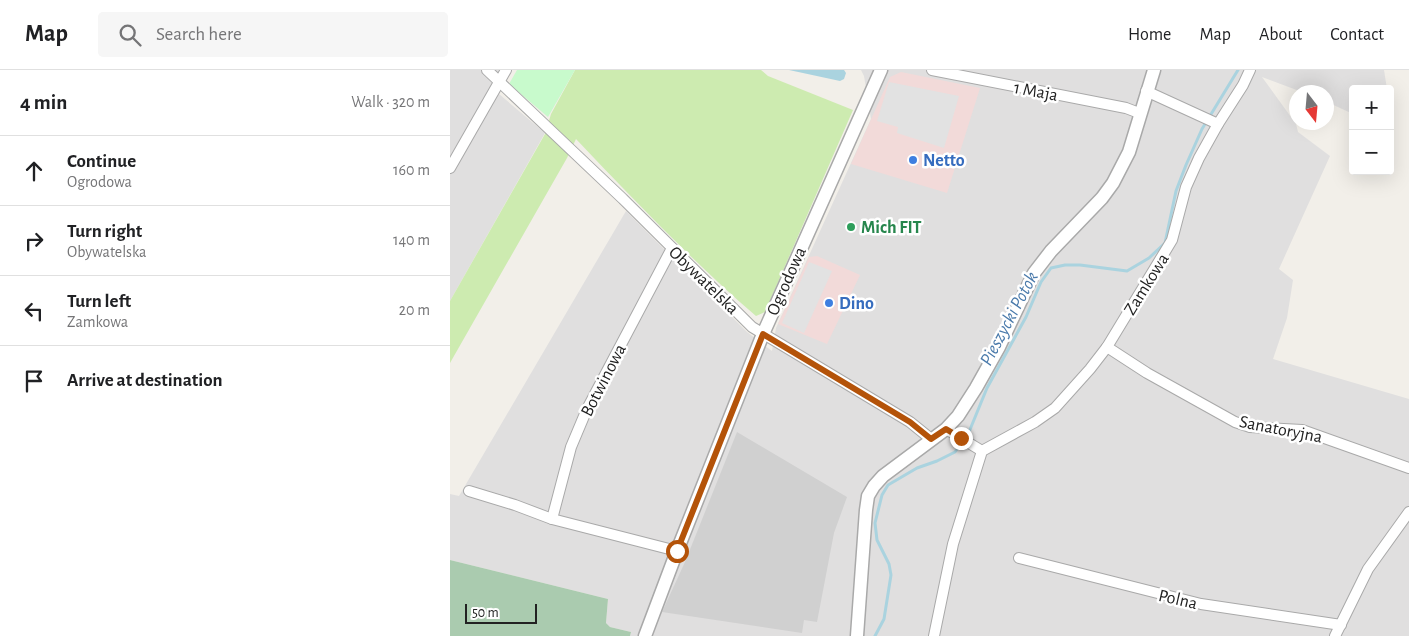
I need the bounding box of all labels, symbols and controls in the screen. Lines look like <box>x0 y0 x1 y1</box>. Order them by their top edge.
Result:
search box <box>98 12 448 57</box>
icon: search <box>116 21 144 49</box>
text: Map <box>25 22 68 46</box>
text: Search here <box>156 25 242 44</box>
text: Home <box>1128 26 1171 44</box>
text: Map <box>1199 26 1231 44</box>
text: About <box>1259 26 1302 44</box>
text: Contact <box>1330 26 1384 44</box>
street label: 1 Maja <box>1012 79 1059 105</box>
north arrow <box>1289 85 1334 130</box>
map controls <box>1349 85 1394 175</box>
button: + <box>1349 85 1394 130</box>
text: 4 min <box>20 92 67 113</box>
text: Walk · 320 m <box>351 94 430 110</box>
button: − <box>1349 130 1394 175</box>
text: Continue <box>67 152 136 171</box>
place label: Netto <box>923 152 965 170</box>
marker: Netto <box>907 154 919 166</box>
icon: ahead <box>20 157 48 185</box>
text: 160 m <box>393 162 430 178</box>
text: Ogrodowa <box>67 174 132 190</box>
place label: Mich FIT <box>861 219 922 237</box>
marker: Mich FIT <box>845 221 857 233</box>
text: Turn right <box>67 222 142 241</box>
icon: right <box>20 227 48 255</box>
text: 140 m <box>393 232 430 248</box>
street label: Obywatelska <box>665 243 742 318</box>
text: Obywatelska <box>67 244 146 260</box>
street label: Ogrodowa <box>764 244 810 318</box>
street label: Zamkowa <box>1121 251 1173 318</box>
water label: Pieszycki Potok <box>977 268 1042 369</box>
text: Turn left <box>67 292 131 311</box>
place label: Dino <box>839 295 874 313</box>
icon: left <box>20 297 48 325</box>
marker: Dino <box>823 297 835 309</box>
text: 20 m <box>399 302 430 318</box>
text: Zamkowa <box>67 314 128 330</box>
street label: Botwinowa <box>578 341 630 420</box>
icon: arrive <box>20 367 48 395</box>
text: Arrive at destination <box>67 371 223 390</box>
street label: Sanatoryjna <box>1238 413 1324 447</box>
route end <box>950 427 973 450</box>
route start <box>666 540 689 563</box>
street label: Polna <box>1157 587 1199 613</box>
scale bar <box>465 601 538 624</box>
text: 50 m <box>472 606 499 620</box>

